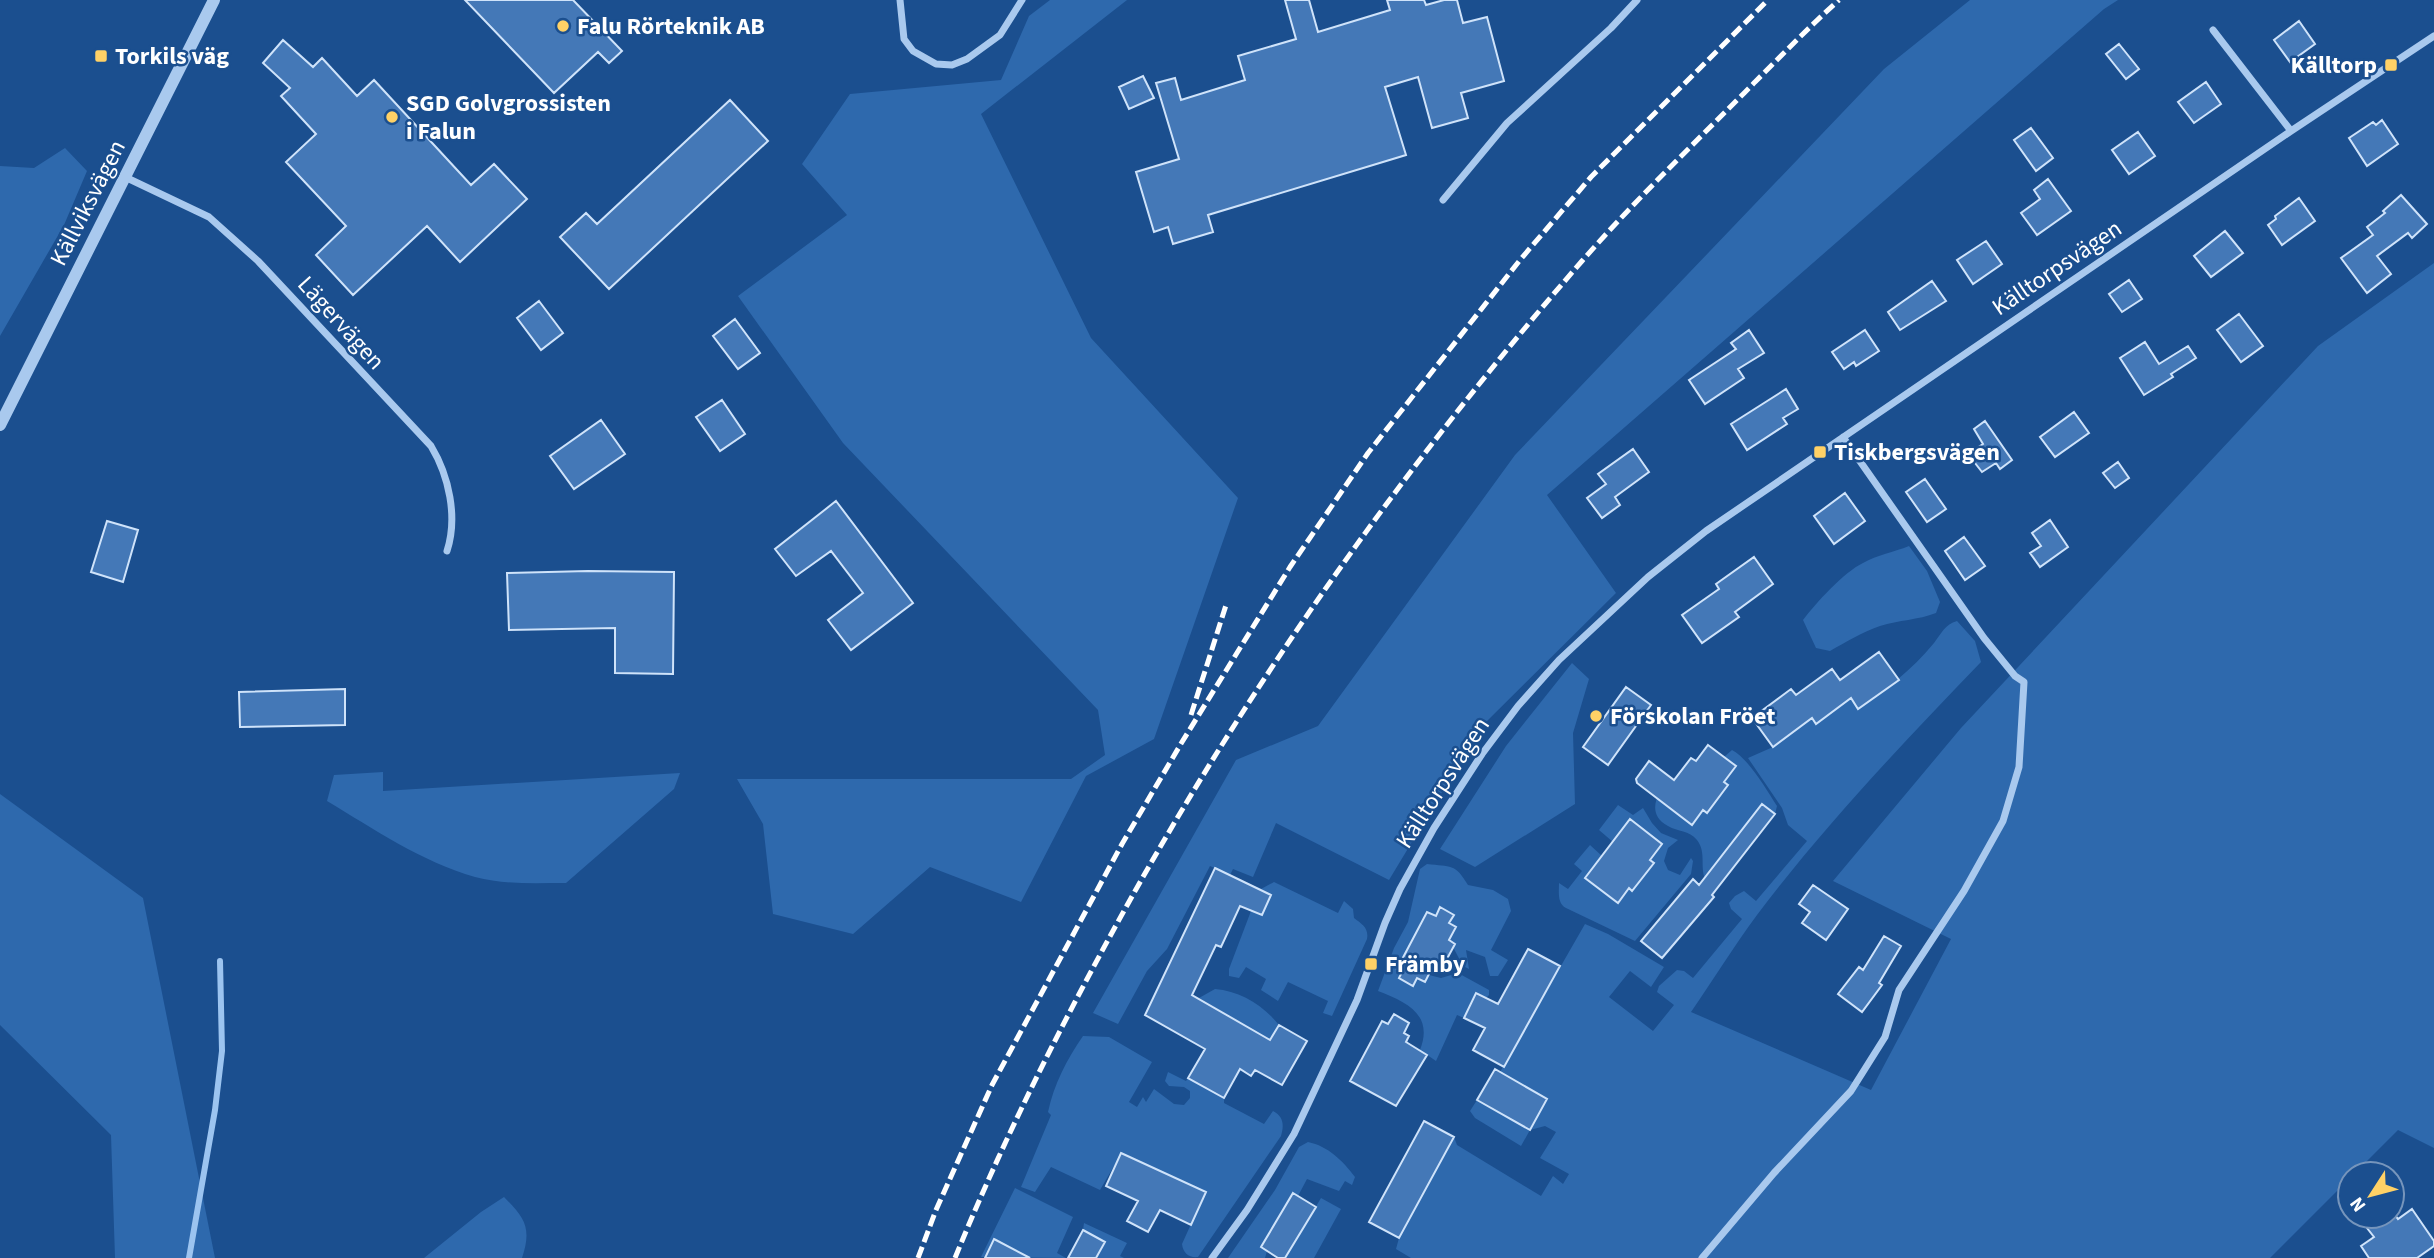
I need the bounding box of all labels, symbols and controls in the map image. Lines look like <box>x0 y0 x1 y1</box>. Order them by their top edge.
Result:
place label: Falu Rörteknik AB <box>577 9 765 44</box>
marker: Falu Rörteknik AB <box>555 18 571 34</box>
place label: Torkils väg <box>115 39 229 74</box>
marker: Torkils väg <box>93 48 109 64</box>
place label: Källtorp <box>2291 48 2377 83</box>
marker: Källtorp <box>2383 57 2399 73</box>
place label: SGD Golvgrossisten i Falun <box>406 86 611 149</box>
marker: SGD Golvgrossisten i Falun <box>384 109 400 125</box>
street label: Källviksvägen <box>41 134 135 272</box>
street label: Källtorpsvägen <box>1985 211 2129 325</box>
street label: Lägervägen <box>289 268 393 378</box>
place label: Tiskbergsvägen <box>1834 435 2000 470</box>
marker: Tiskbergsvägen <box>1812 444 1828 460</box>
place label: Förskolan Fröet <box>1610 699 1775 734</box>
marker: Förskolan Fröet <box>1588 708 1604 724</box>
street label: Källtorpsvägen <box>1387 710 1499 856</box>
place label: Främby <box>1385 947 1466 982</box>
marker: Främby <box>1363 956 1379 972</box>
north arrow <box>2336 1160 2406 1230</box>
text: N <box>2344 1191 2373 1217</box>

